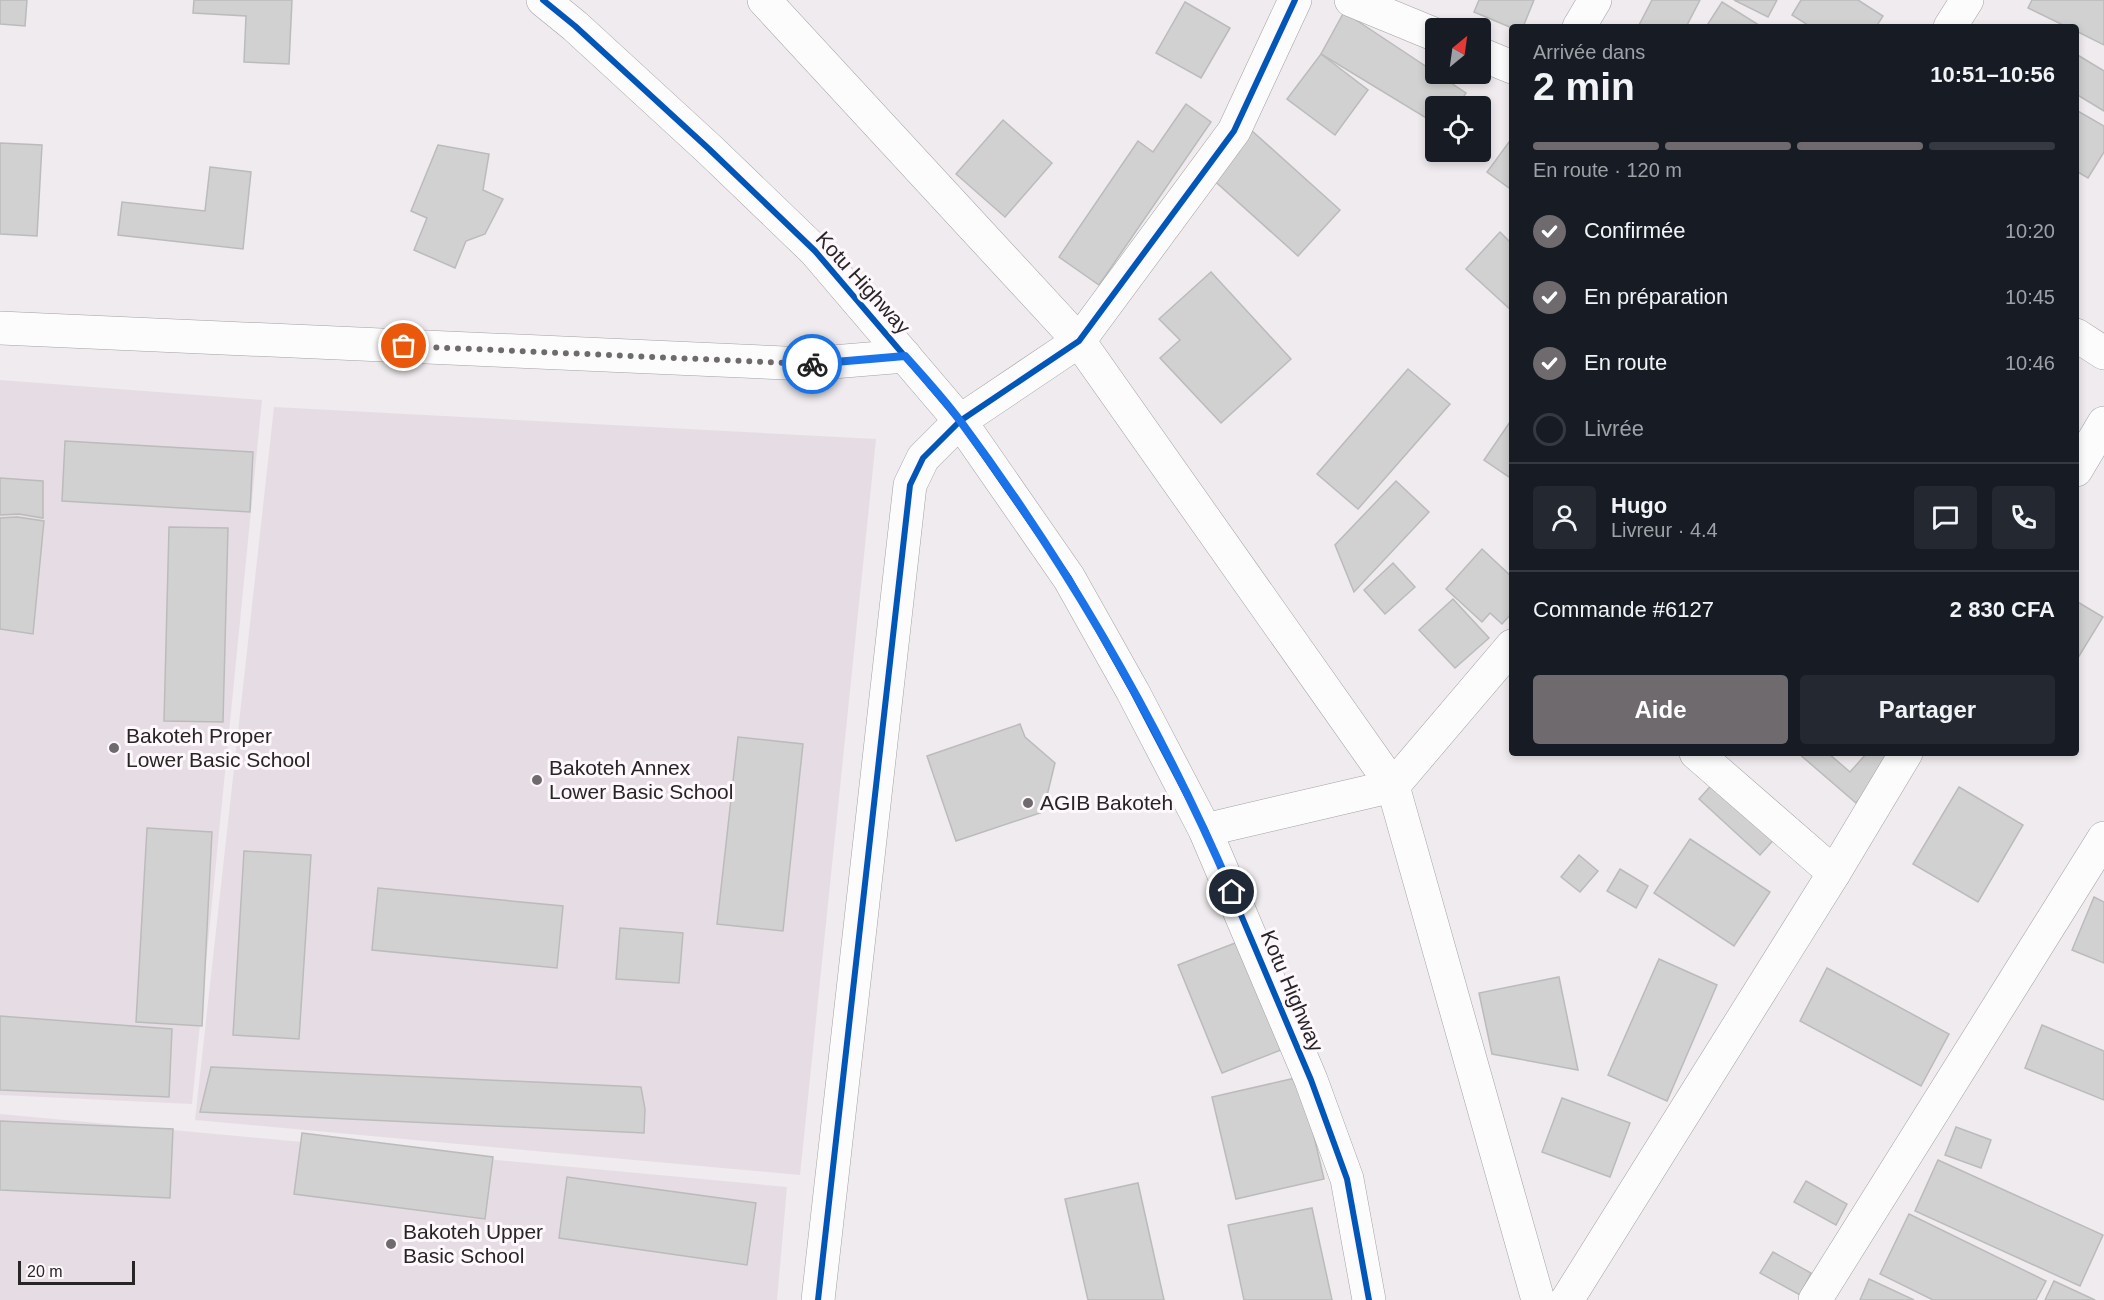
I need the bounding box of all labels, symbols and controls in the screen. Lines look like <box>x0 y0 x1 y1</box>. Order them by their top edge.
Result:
north arrow <box>1425 18 1491 84</box>
map controls <box>1425 18 1491 162</box>
text: Arrivée dans <box>1533 41 1645 63</box>
text: 10:51–10:56 <box>1930 62 2055 87</box>
text: 2 min <box>1533 65 1635 108</box>
button: locate <box>1425 96 1491 162</box>
text: En route · 120 m <box>1533 159 1682 181</box>
icon: check <box>1533 215 1566 248</box>
text: Confirmée <box>1584 218 1685 243</box>
text: 10:20 <box>2005 220 2055 242</box>
street label: Kotu Highway <box>811 227 916 339</box>
icon: check <box>1533 281 1566 314</box>
text: En préparation <box>1584 284 1728 309</box>
text: 10:45 <box>2005 286 2055 308</box>
pin <box>378 320 429 371</box>
icon: bag <box>387 329 420 362</box>
courier <box>782 334 842 394</box>
icon: check <box>1533 347 1566 380</box>
icon: bike <box>796 348 829 381</box>
text: En route <box>1584 350 1667 375</box>
text: 10:46 <box>2005 352 2055 374</box>
text: Livrée <box>1584 416 1644 441</box>
button: person <box>1533 486 1596 549</box>
button: chat <box>1914 486 1977 549</box>
button: phone <box>1992 486 2055 549</box>
text: Hugo <box>1611 493 1667 518</box>
text: Livreur · 4.4 <box>1611 519 1718 541</box>
text: Commande #6127 <box>1533 597 1714 622</box>
text: 2 830 CFA <box>1950 597 2055 622</box>
button: Aide <box>1533 675 1788 744</box>
button: Partager <box>1800 675 2055 744</box>
place label: Bakoteh Proper Lower Basic School <box>126 724 310 771</box>
marker: Bakoteh Proper Lower Basic School <box>107 741 121 755</box>
place label: Bakoteh Annex Lower Basic School <box>549 756 733 803</box>
marker: Bakoteh Annex Lower Basic School <box>530 773 544 787</box>
place label: AGIB Bakoteh <box>1040 791 1173 814</box>
marker: AGIB Bakoteh <box>1021 796 1035 810</box>
pin <box>1206 866 1257 917</box>
icon: home <box>1215 875 1248 908</box>
street label: Kotu Highway <box>1257 927 1329 1055</box>
place label: Bakoteh Upper Basic School <box>403 1220 543 1267</box>
marker: Bakoteh Upper Basic School <box>384 1237 398 1251</box>
scale bar <box>18 1258 135 1286</box>
text: 20 m <box>27 1263 63 1280</box>

